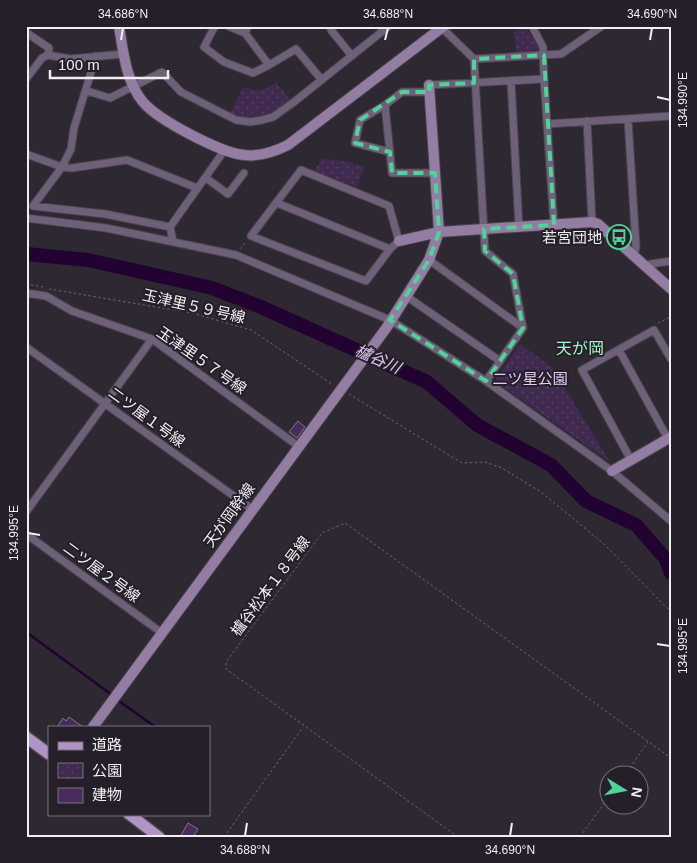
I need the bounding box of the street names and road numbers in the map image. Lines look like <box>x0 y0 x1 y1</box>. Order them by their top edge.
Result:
street label: 玉津里５９号線 <box>141 286 247 326</box>
street label: 玉津里５７号線 <box>154 323 250 397</box>
street label: 二ツ屋１号線 <box>106 384 188 450</box>
street label: 天が岡幹線 <box>200 480 258 550</box>
street label: 櫨谷松本１８号線 <box>227 533 313 639</box>
street label: 二ツ屋２号線 <box>61 539 143 605</box>

